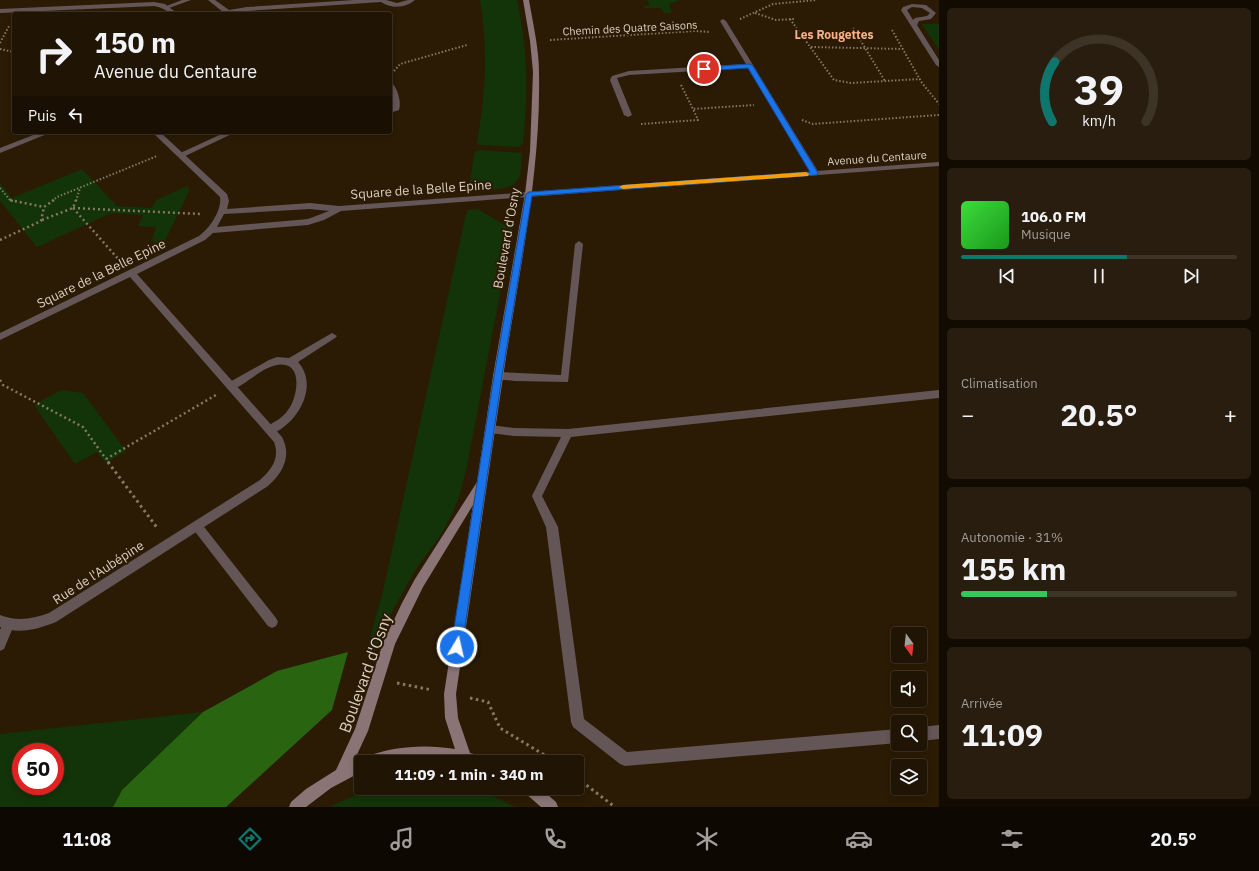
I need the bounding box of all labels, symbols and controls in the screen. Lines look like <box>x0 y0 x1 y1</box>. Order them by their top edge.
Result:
street label: Chemin des Quatre Saisons <box>562 17 698 39</box>
text: 150 m <box>94 24 176 61</box>
district label: Les Rougettes <box>795 27 873 42</box>
icon: right <box>28 28 80 80</box>
pin <box>687 52 721 86</box>
icon: arrive <box>693 58 715 80</box>
text: Avenue du Centaure <box>94 60 257 83</box>
text: 39 <box>1074 62 1124 116</box>
icon: left <box>65 104 87 126</box>
text: Puis <box>28 106 57 125</box>
text: km/h <box>1082 110 1116 129</box>
street label: Avenue du Centaure <box>827 148 927 168</box>
street label: Square de la Belle Epine <box>350 176 492 203</box>
street label: Boulevard d'Osny <box>489 186 524 290</box>
text: 106.0 FM <box>1021 207 1086 226</box>
text: Musique <box>1021 226 1071 243</box>
street label: Square de la Belle Epine <box>34 235 168 312</box>
icon: previous <box>996 265 1018 287</box>
icon: pause <box>1088 265 1110 287</box>
icon: next <box>1180 265 1202 287</box>
text: Climatisation <box>961 375 1038 392</box>
text: 20.5° <box>1060 395 1138 434</box>
text: − <box>961 400 974 429</box>
text: + <box>1224 400 1237 429</box>
text: Autonomie · 31% <box>961 529 1063 546</box>
street label: Rue de l'Aubépine <box>49 537 147 608</box>
text: 155 km <box>961 549 1066 588</box>
street label: Boulevard d'Osny <box>334 611 396 735</box>
position arrow <box>436 626 478 668</box>
north arrow <box>891 627 927 663</box>
map controls <box>891 627 927 795</box>
button: sound <box>891 671 927 707</box>
text: Arrivée <box>961 695 1003 712</box>
button: search <box>891 715 927 751</box>
text: 11:09 <box>961 715 1043 754</box>
speed limit sign: 50 <box>12 743 64 795</box>
button: layers <box>891 759 927 795</box>
text: 11:09 · 1 min · 340 m <box>395 765 543 784</box>
icon: directions <box>236 825 264 853</box>
icon: music <box>388 825 416 853</box>
icon: phone <box>541 825 569 853</box>
icon: climate <box>693 825 721 853</box>
icon: car <box>845 825 873 853</box>
icon: filters <box>998 825 1026 853</box>
text: 11:08 <box>62 828 111 851</box>
text: 20.5° <box>1150 828 1197 851</box>

